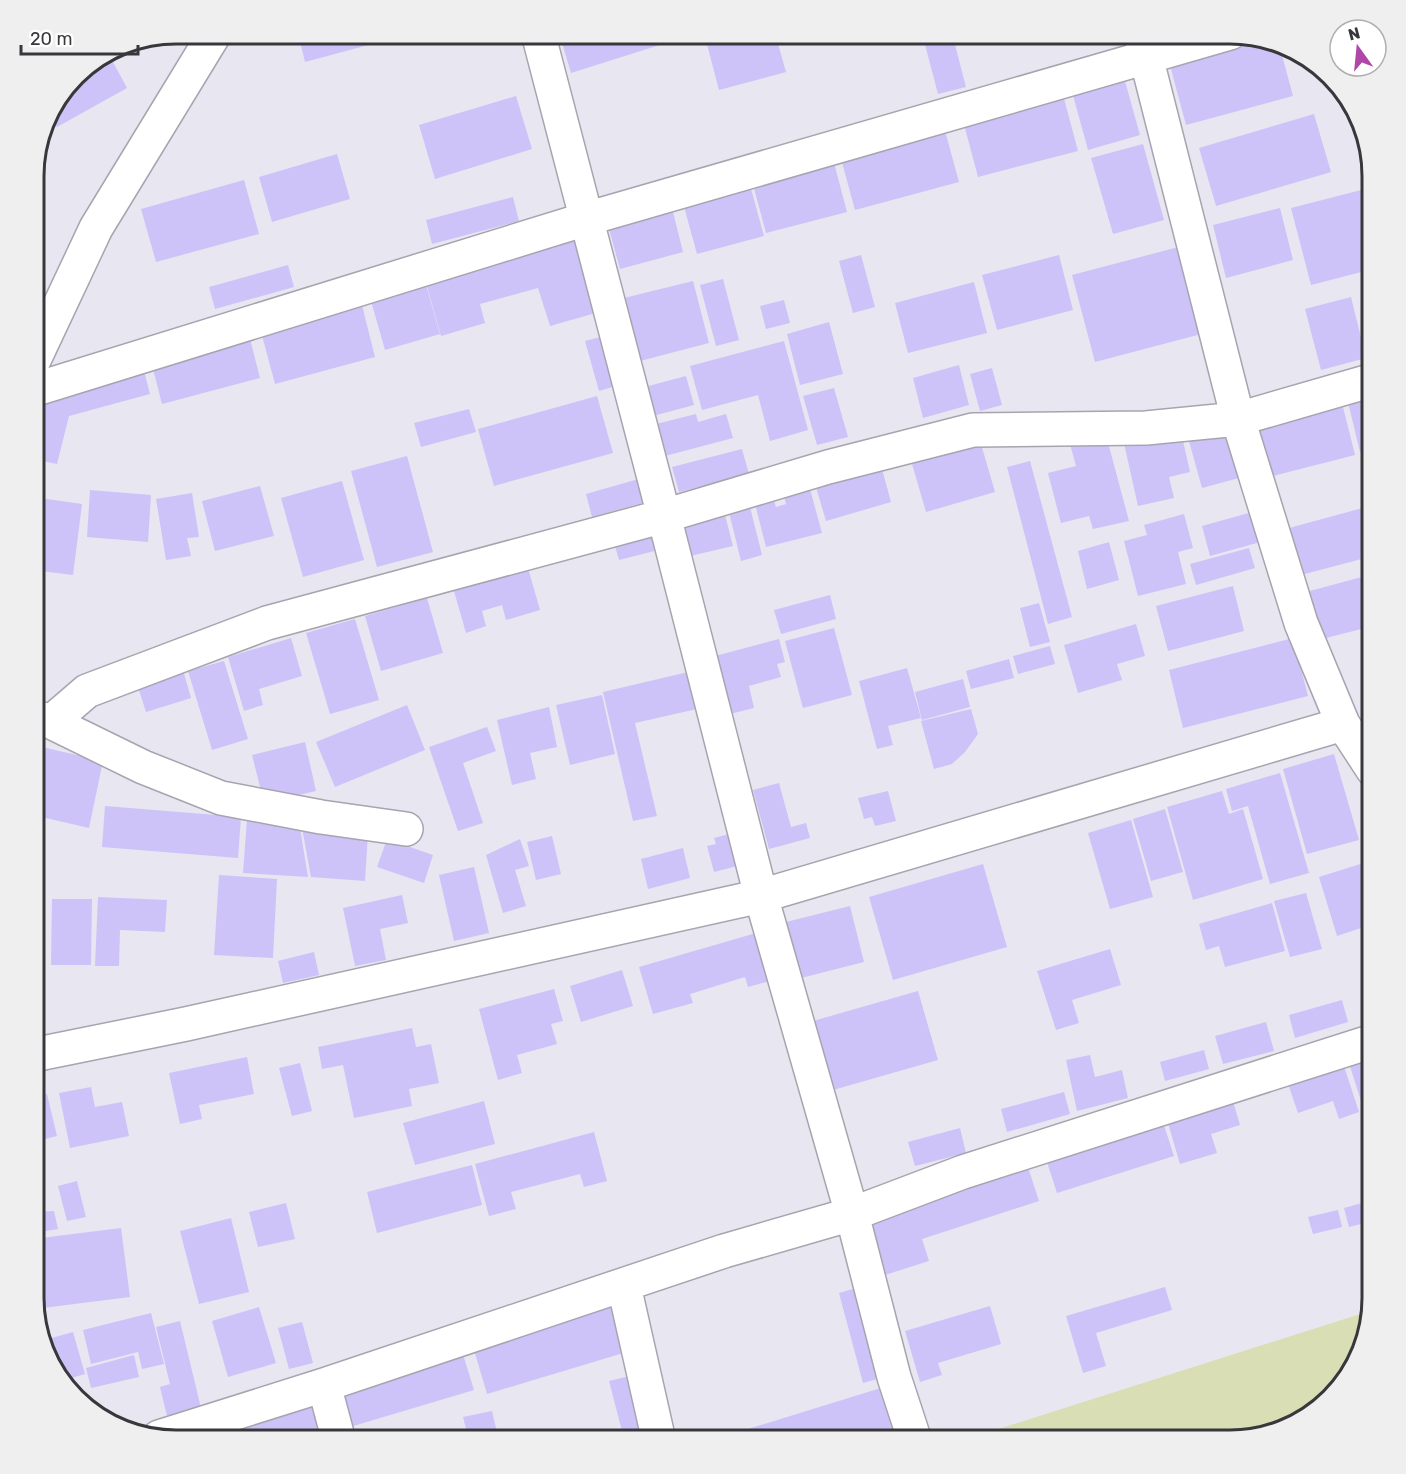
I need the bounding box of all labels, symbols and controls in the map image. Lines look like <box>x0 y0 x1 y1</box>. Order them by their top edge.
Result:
scale bar <box>21 18 138 56</box>
north arrow <box>1328 18 1388 78</box>
text: N <box>1346 23 1362 45</box>
text: 20 m <box>30 28 72 50</box>

